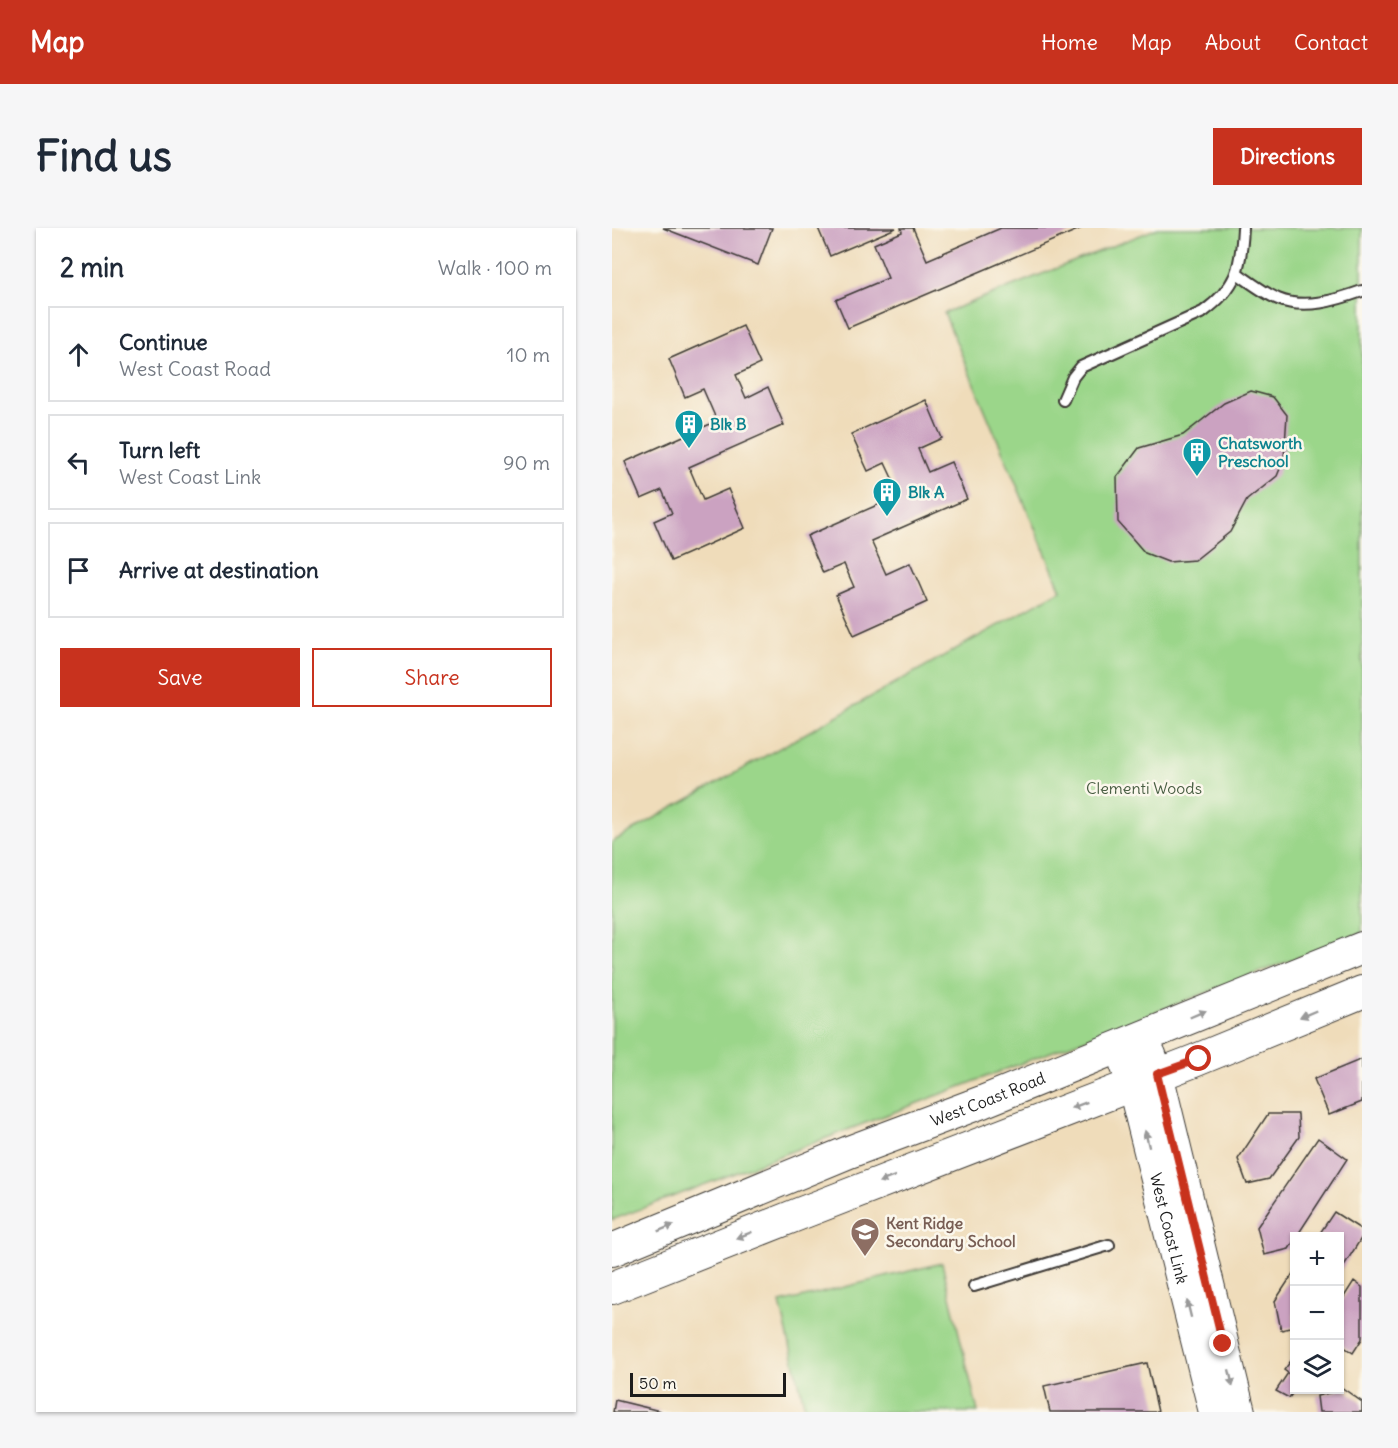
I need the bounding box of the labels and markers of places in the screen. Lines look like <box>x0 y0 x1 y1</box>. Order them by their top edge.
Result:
building icon: Blk B <box>673 408 705 450</box>
place label: Blk B <box>710 414 747 434</box>
place label: Chatsworth Preschool <box>1218 433 1302 471</box>
building icon: Chatsworth Preschool <box>1181 436 1213 478</box>
building icon: Blk A <box>871 476 903 518</box>
place label: Blk A <box>908 482 944 502</box>
place label: Kent Ridge Secondary School <box>886 1213 1016 1252</box>
school or university icon: Kent Ridge Secondary School <box>849 1216 881 1258</box>

